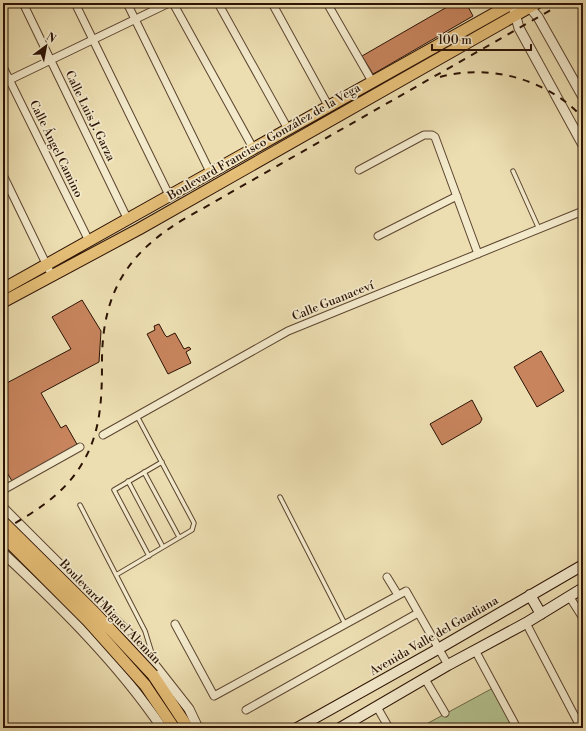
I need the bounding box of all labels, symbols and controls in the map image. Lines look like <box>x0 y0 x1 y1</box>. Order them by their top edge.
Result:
north arrow <box>26 26 66 66</box>
scale bar <box>432 26 531 52</box>
text: N <box>43 30 58 47</box>
text: 100 m <box>438 33 472 48</box>
street label: Calle Luis J. Garza <box>62 68 119 165</box>
street label: Boulevard Francisco González de la Vega <box>164 80 364 204</box>
street label: Calle Ángel Camino <box>26 97 88 200</box>
street label: Calle Guanaceví <box>290 277 377 324</box>
street label: Boulevard Miguel Alemán <box>56 556 164 667</box>
street label: Avenida Valle del Guadiana <box>366 593 502 679</box>

